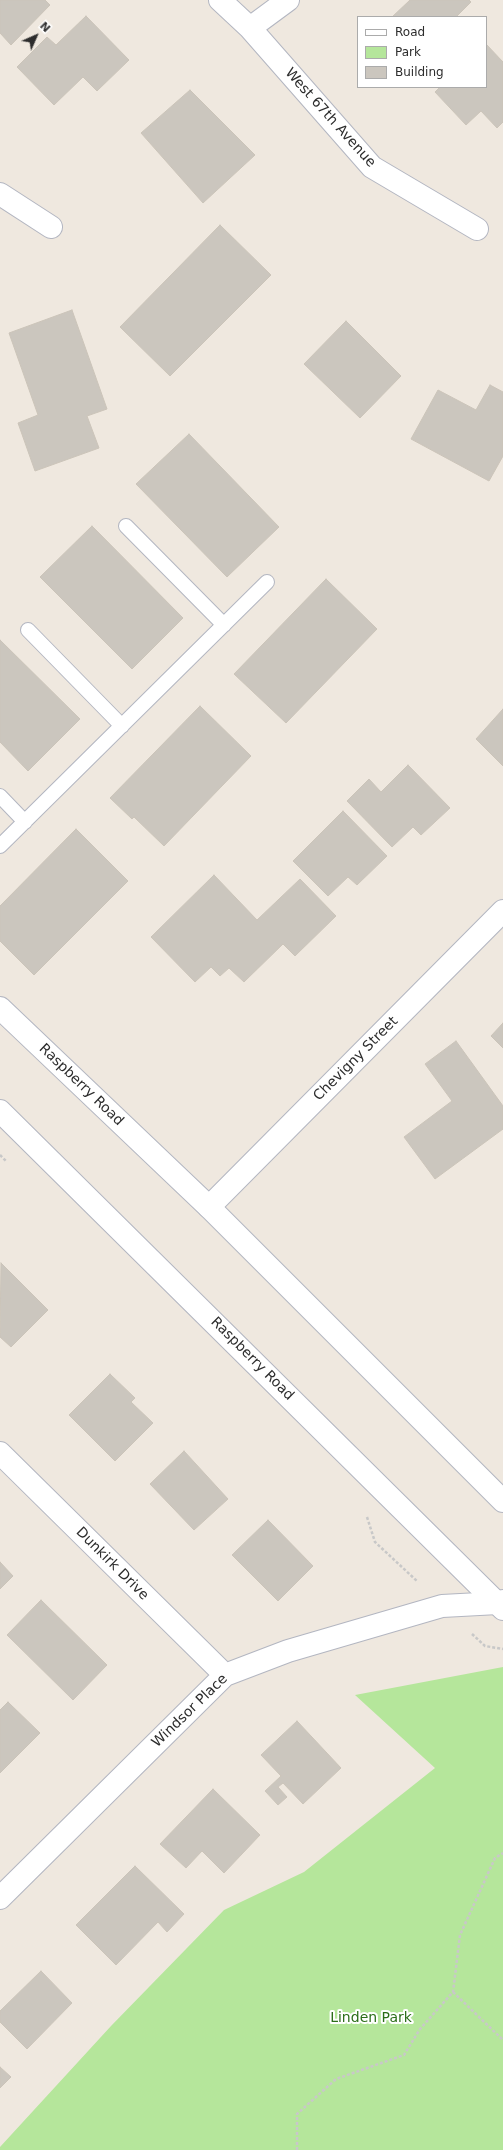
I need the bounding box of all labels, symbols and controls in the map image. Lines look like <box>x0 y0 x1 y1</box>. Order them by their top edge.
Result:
north arrow <box>16 16 56 56</box>
legend <box>357 16 487 88</box>
text: N <box>37 19 53 35</box>
text: Road <box>395 25 425 39</box>
text: Park <box>395 45 421 59</box>
street label: West 67th Avenue <box>281 65 379 171</box>
text: Building <box>395 65 444 79</box>
street label: Chevigny Street <box>310 1013 402 1105</box>
street label: Raspberry Road <box>35 1040 127 1130</box>
street label: Raspberry Road <box>207 1314 297 1404</box>
street label: Dunkirk Drive <box>72 1524 152 1604</box>
street label: Windsor Place <box>149 1671 231 1751</box>
park label: Linden Park <box>330 2010 412 2026</box>

